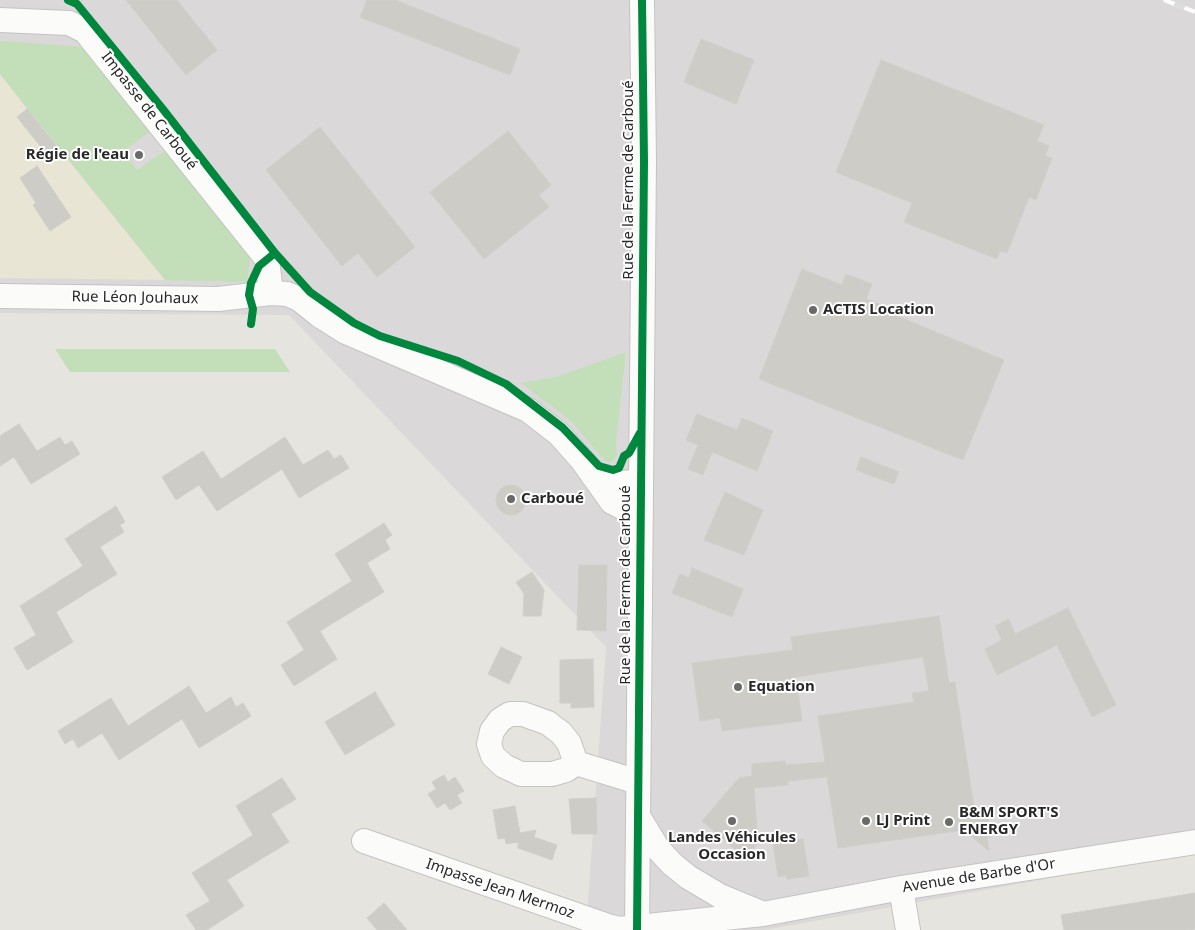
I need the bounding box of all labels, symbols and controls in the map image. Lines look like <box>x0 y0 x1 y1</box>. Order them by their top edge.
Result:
street label: Impasse de Carboué <box>97 48 201 174</box>
street label: Rue de la Ferme de Carboué <box>620 80 638 280</box>
place label: Régie de l'eau <box>26 146 129 164</box>
marker: Régie de l'eau <box>133 149 145 161</box>
street label: Rue Léon Jouhaux <box>71 288 199 308</box>
place label: ACTIS Location <box>823 301 934 319</box>
marker: ACTIS Location <box>807 304 819 316</box>
street label: Rue de la Ferme de Carboué <box>617 485 635 685</box>
place label: Carboué <box>521 490 584 508</box>
marker: Carboué <box>505 493 517 505</box>
place label: Equation <box>748 678 815 696</box>
marker: Equation <box>732 681 744 693</box>
place label: B&M SPORT'S ENERGY <box>959 804 1058 839</box>
place label: LJ Print <box>876 812 930 830</box>
marker: Landes Véhicules Occasion <box>726 815 738 827</box>
marker: LJ Print <box>860 815 872 827</box>
marker: B&M SPORT'S ENERGY <box>943 816 955 828</box>
place label: Landes Véhicules Occasion <box>668 829 796 864</box>
street label: Impasse Jean Mermoz <box>423 855 577 923</box>
street label: Avenue de Barbe d'Or <box>901 855 1057 897</box>

